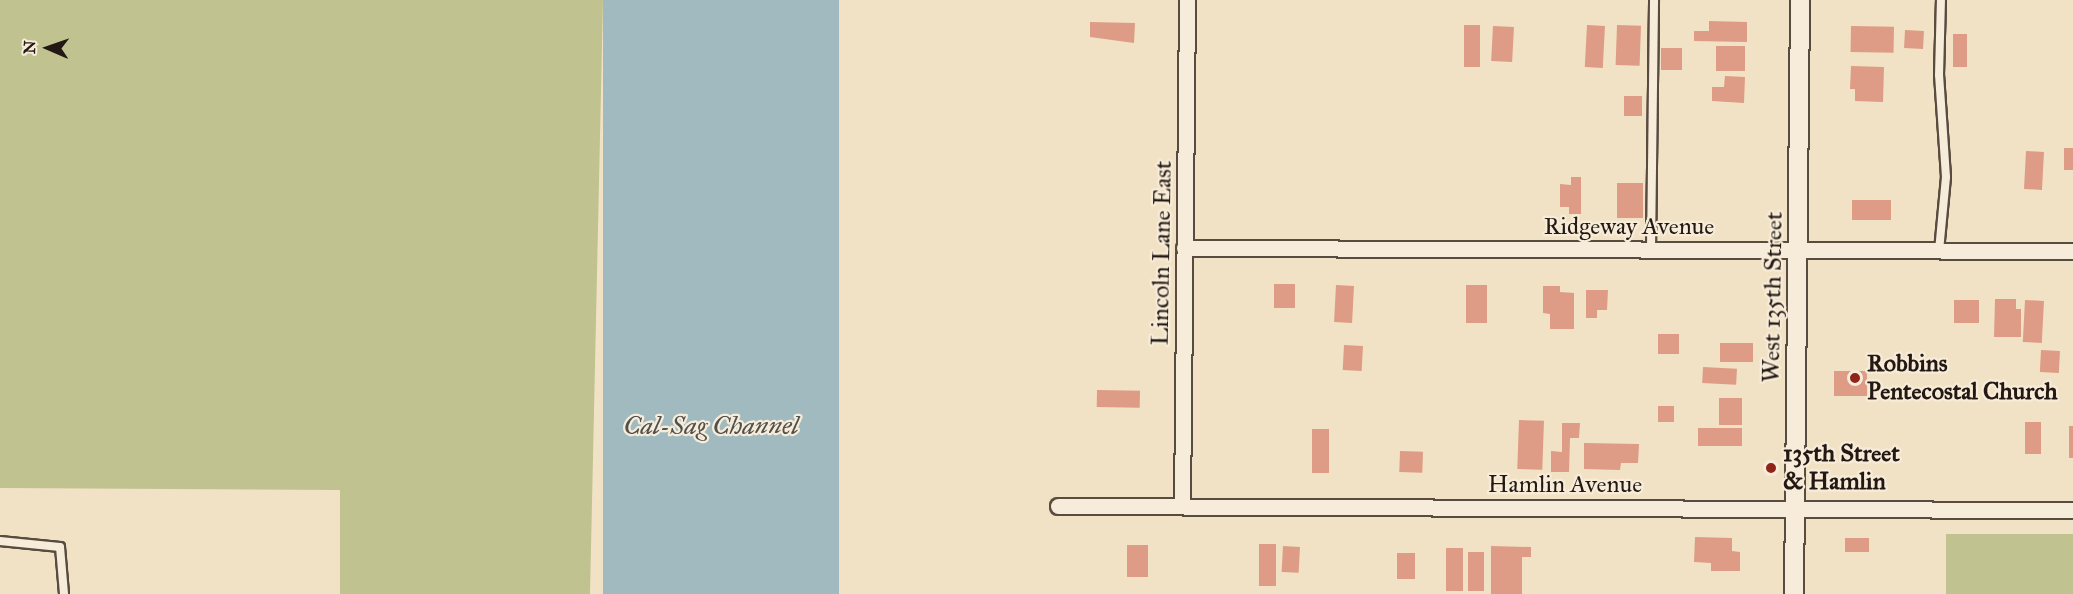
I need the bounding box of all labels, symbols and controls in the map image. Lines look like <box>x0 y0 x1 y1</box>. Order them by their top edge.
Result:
north arrow <box>18 18 78 78</box>
text: N <box>20 40 39 54</box>
street label: Lincoln Lane East <box>1146 160 1178 346</box>
street label: West 135th Street <box>1757 211 1789 383</box>
street label: Ridgeway Avenue <box>1544 213 1714 241</box>
place label: Robbins Pentecostal Church <box>1867 350 2058 406</box>
marker: Robbins Pentecostal Church <box>1848 371 1862 385</box>
water label: Cal-Sag Channel <box>623 410 799 442</box>
place label: 135th Street & Hamlin <box>1783 440 1900 496</box>
marker: 135th Street & Hamlin <box>1764 461 1778 475</box>
street label: Hamlin Avenue <box>1488 471 1642 499</box>

